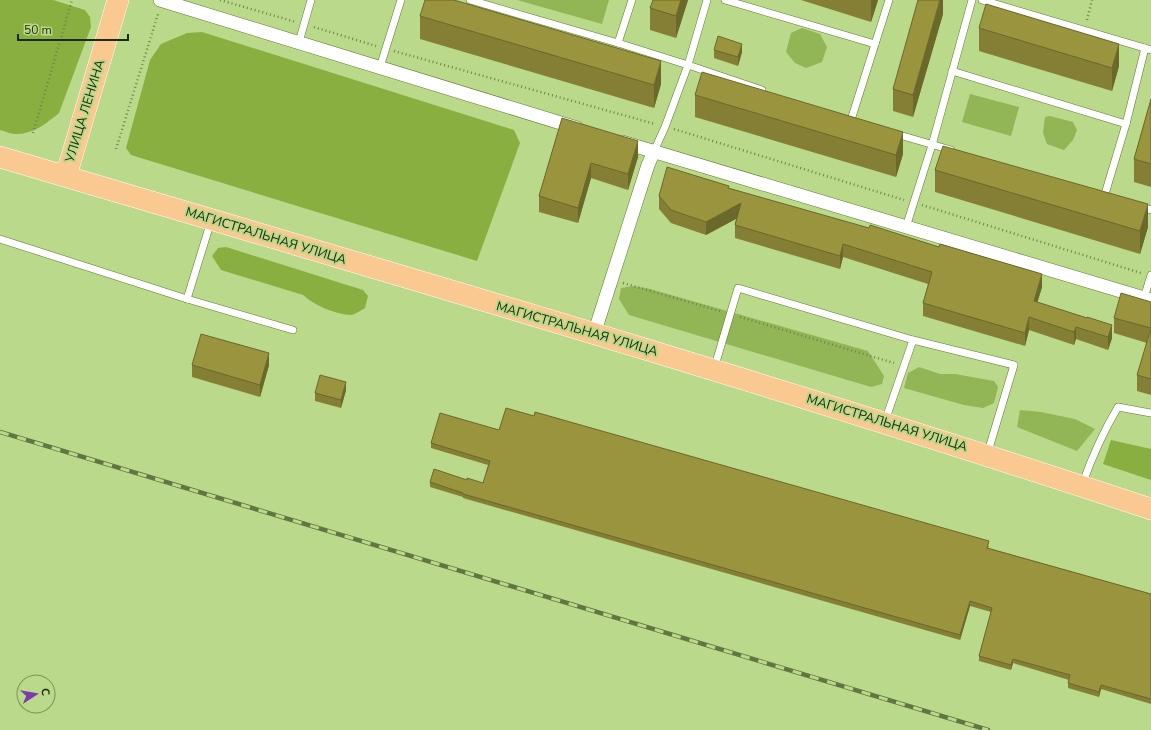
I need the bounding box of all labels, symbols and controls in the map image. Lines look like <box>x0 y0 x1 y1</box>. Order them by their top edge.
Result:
scale bar <box>18 16 128 42</box>
text: 50 m <box>24 22 52 38</box>
street label: УЛИЦА ЛЕНИНА <box>60 57 109 166</box>
street label: МАГИСТРАЛЬНАЯ УЛИЦА <box>183 203 349 269</box>
street label: МАГИСТРАЛЬНАЯ УЛИЦА <box>494 297 660 361</box>
street label: МАГИСТРАЛЬНАЯ УЛИЦА <box>804 390 970 456</box>
north arrow <box>16 674 56 714</box>
text: С <box>37 687 54 698</box>

